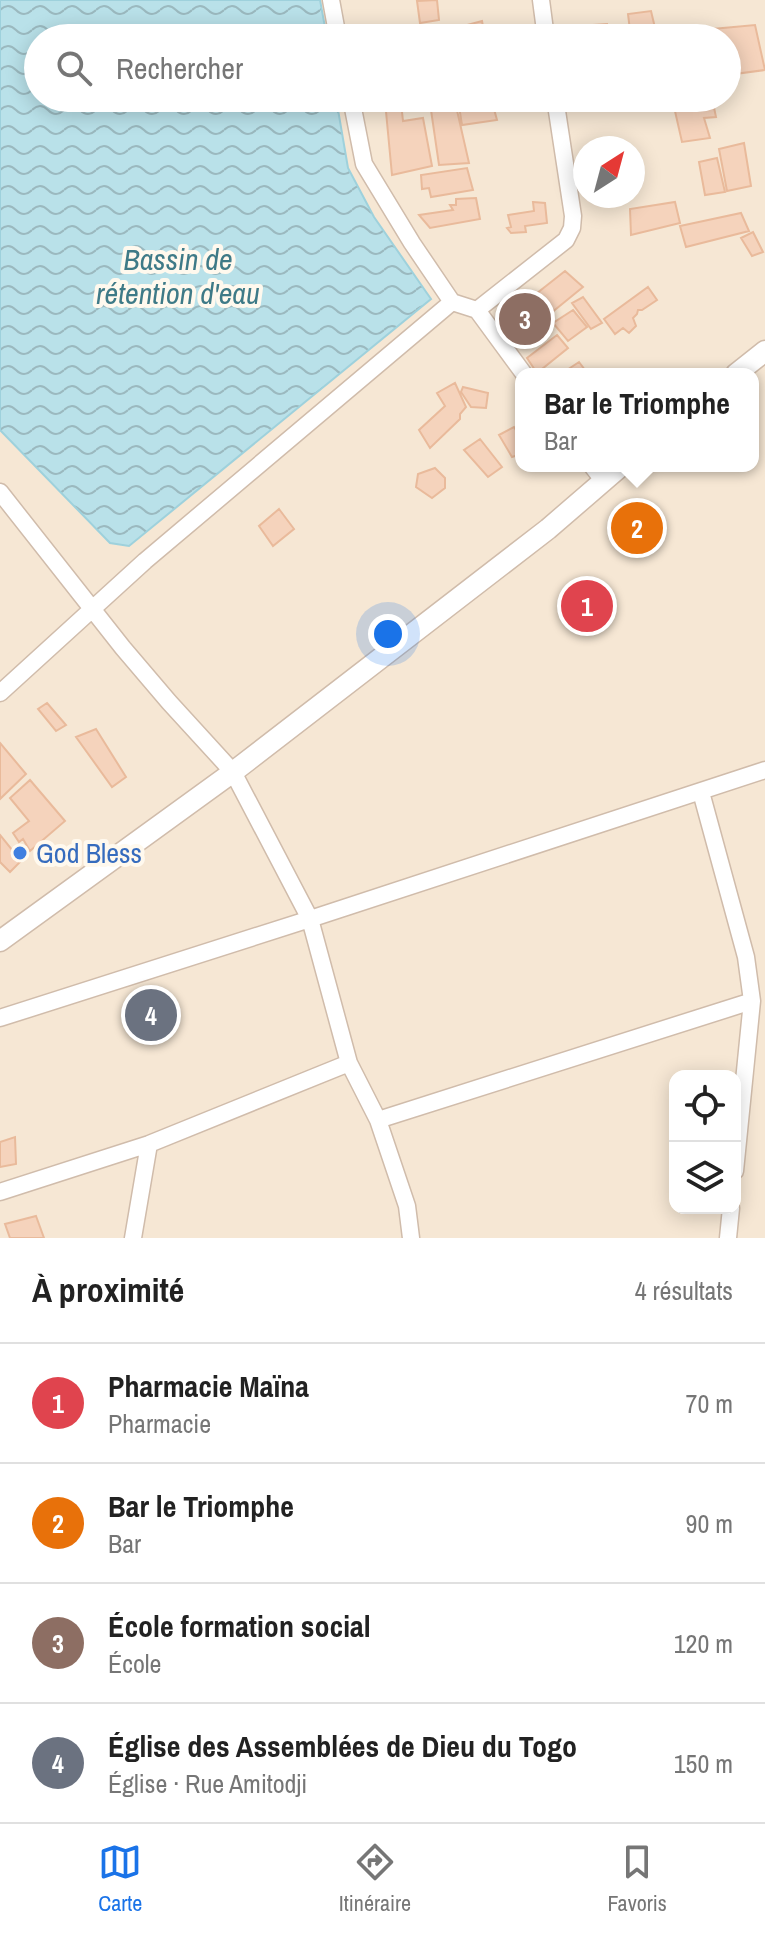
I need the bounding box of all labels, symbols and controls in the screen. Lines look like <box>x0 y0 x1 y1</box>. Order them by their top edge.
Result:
search box <box>24 24 741 112</box>
icon: search <box>52 46 96 90</box>
text: Rechercher <box>116 48 243 88</box>
north arrow <box>573 136 645 208</box>
water label: Bassin de rétention d'eau <box>96 239 260 313</box>
pin: 3 <box>499 289 551 349</box>
popup <box>515 368 759 472</box>
text: Bar le Triomphe <box>544 383 730 423</box>
text: Bar <box>544 423 577 458</box>
pin: 2 <box>611 498 663 558</box>
pin: 1 <box>561 576 613 636</box>
your location <box>368 614 408 654</box>
place label: God Bless <box>36 834 142 872</box>
marker: God Bless <box>11 844 29 862</box>
pin: 4 <box>125 985 177 1045</box>
map controls <box>669 1070 741 1214</box>
button: locate <box>669 1070 741 1142</box>
button: layers <box>669 1142 741 1214</box>
text: À proximité <box>32 1267 184 1313</box>
text: 4 résultats <box>635 1273 733 1308</box>
text: Pharmacie Maïna <box>108 1366 309 1406</box>
text: 1 <box>52 1386 64 1421</box>
text: 70 m <box>686 1386 733 1421</box>
text: Pharmacie <box>108 1406 211 1441</box>
text: Bar le Triomphe <box>108 1486 294 1526</box>
text: 2 <box>52 1506 64 1541</box>
text: 90 m <box>686 1506 733 1541</box>
text: Bar <box>108 1526 141 1561</box>
text: École formation social <box>108 1606 371 1646</box>
text: 3 <box>52 1626 64 1661</box>
text: 120 m <box>674 1626 733 1661</box>
text: École <box>108 1646 161 1681</box>
text: Église des Assemblées de Dieu du Togo <box>108 1726 577 1766</box>
text: 4 <box>52 1746 64 1781</box>
text: 150 m <box>674 1746 733 1781</box>
text: Église · Rue Amitodji <box>108 1766 307 1801</box>
tab: Carte <box>98 1840 142 1918</box>
tab: Itinéraire <box>339 1840 411 1918</box>
tab: Favoris <box>607 1840 667 1918</box>

